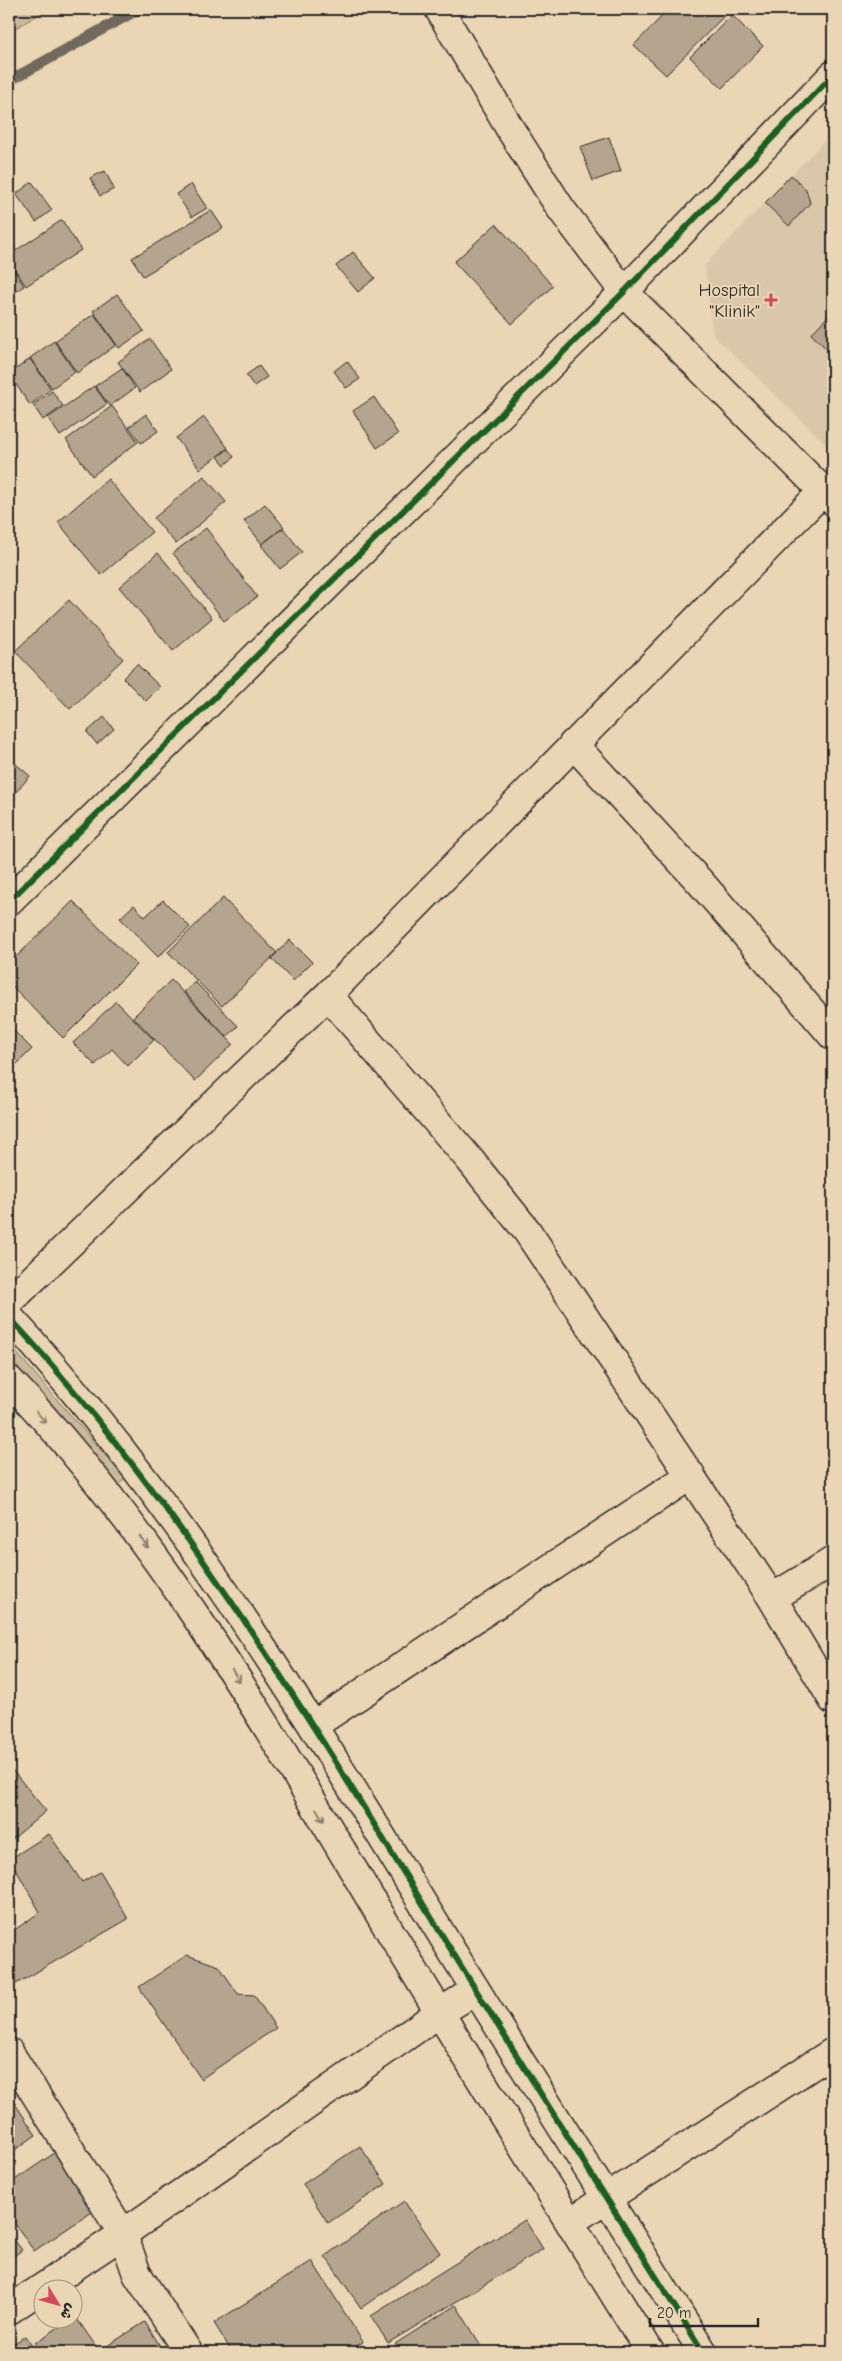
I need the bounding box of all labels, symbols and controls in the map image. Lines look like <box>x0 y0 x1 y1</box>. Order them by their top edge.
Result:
place label: Hospital "Klinik" <box>699 280 760 322</box>
marker: Hospital "Klinik" <box>764 293 778 307</box>
one-way arrow <box>36 1410 47 1423</box>
one-way arrow <box>139 1535 149 1549</box>
one-way arrow <box>232 1669 242 1683</box>
one-way arrow <box>316 1808 326 1822</box>
north arrow <box>32 2278 82 2328</box>
scale bar <box>650 2296 757 2328</box>
text: ش <box>57 2300 79 2323</box>
text: 20 m <box>657 2304 691 2322</box>

